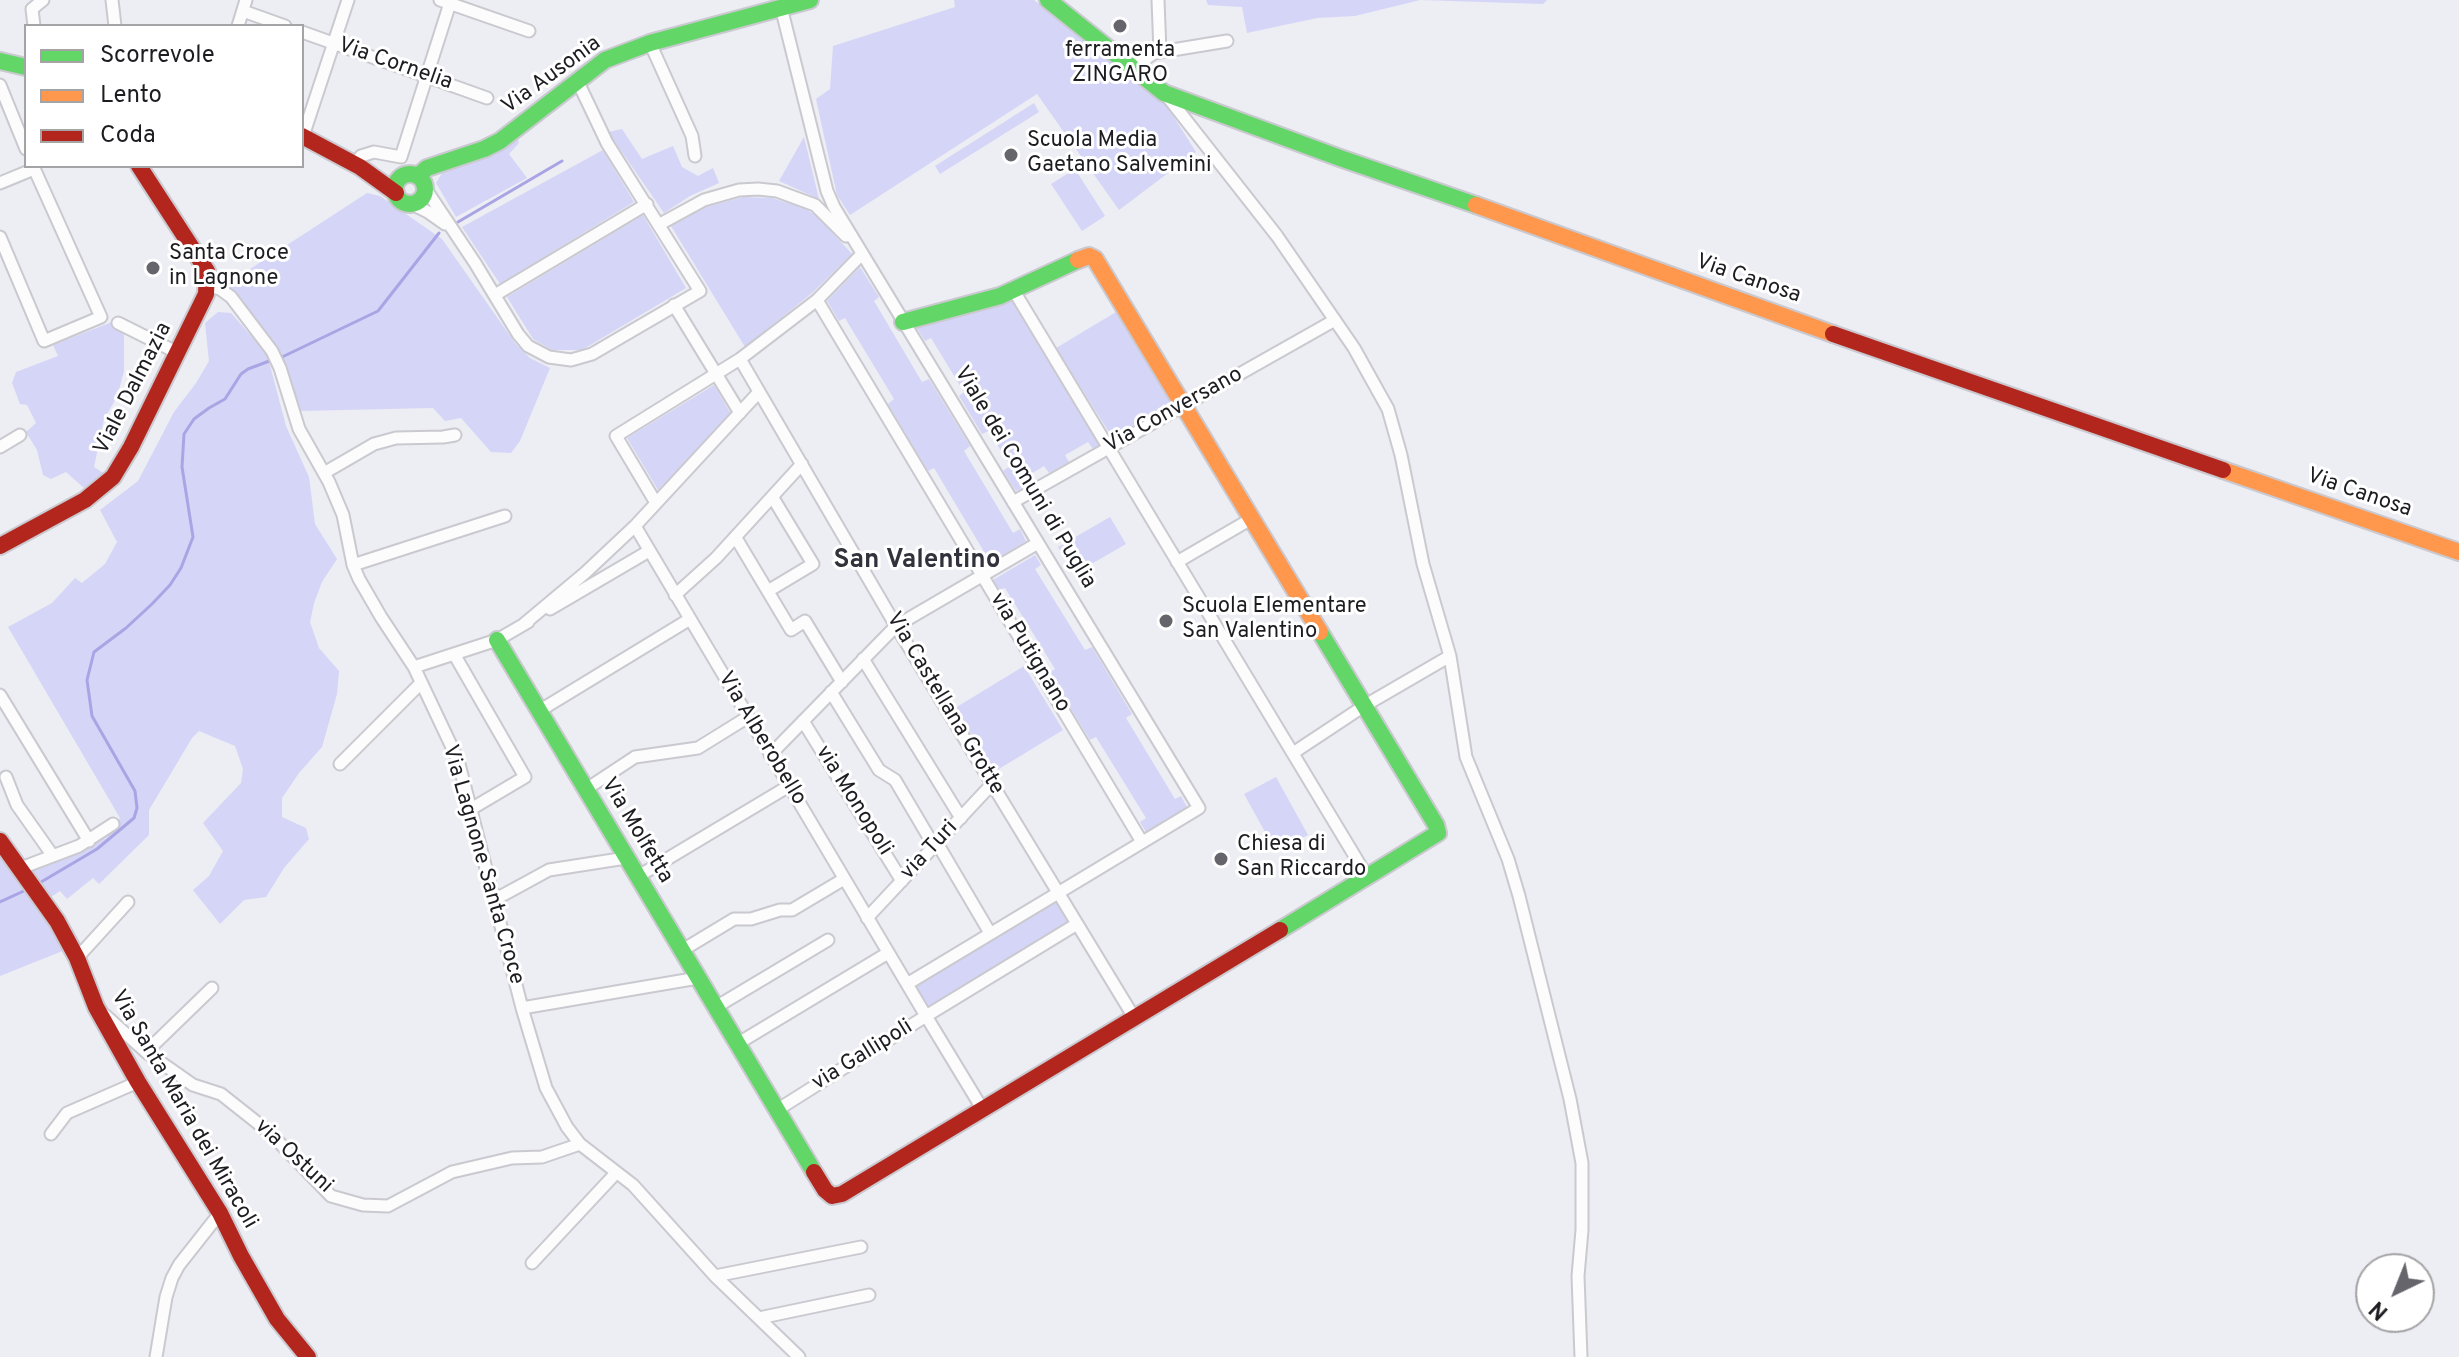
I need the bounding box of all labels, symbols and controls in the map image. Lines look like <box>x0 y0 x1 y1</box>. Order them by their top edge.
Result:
marker: ferramenta ZINGARO <box>1111 17 1129 35</box>
legend <box>24 24 304 168</box>
street label: Via Ausonia <box>497 31 607 121</box>
street label: Via Cornelia <box>334 33 456 97</box>
place label: ferramenta ZINGARO <box>1065 39 1175 90</box>
text: Scorrevole <box>100 41 215 71</box>
text: Lento <box>100 81 162 111</box>
text: Coda <box>100 121 156 151</box>
place label: Scuola Media Gaetano Salvemini <box>1027 129 1212 180</box>
marker: Scuola Media Gaetano Salvemini <box>1002 146 1020 164</box>
place label: Santa Croce in Lagnone <box>169 242 289 294</box>
street label: Via Canosa <box>1692 250 1804 310</box>
marker: Santa Croce in Lagnone <box>144 259 162 277</box>
street label: Viale Dalmazia <box>89 318 179 460</box>
street label: Viale dei Comuni di Puglia <box>947 362 1101 594</box>
street label: Via Conversano <box>1100 362 1248 460</box>
street label: Via Canosa <box>2303 464 2415 524</box>
district label: San Valentino <box>833 546 1001 578</box>
street label: via Putignano <box>983 588 1075 718</box>
place label: Scuola Elementare San Valentino <box>1182 595 1366 646</box>
street label: Via Castellana Grotte <box>879 608 1009 800</box>
marker: Scuola Elementare San Valentino <box>1157 612 1175 630</box>
street label: Via Alberobello <box>711 668 811 810</box>
street label: via Monopoli <box>809 741 897 861</box>
street label: Via Lagnone Santa Croce <box>435 742 529 988</box>
street label: Via Molfetta <box>594 773 678 889</box>
street label: via Turi <box>896 816 964 886</box>
place label: Chiesa di San Riccardo <box>1237 833 1366 884</box>
marker: Chiesa di San Riccardo <box>1212 850 1230 868</box>
street label: Via Santa Maria dei Miracoli <box>104 986 262 1234</box>
street label: via Gallipoli <box>808 1015 918 1097</box>
street label: via Ostuni <box>248 1114 338 1200</box>
north arrow <box>2355 1253 2435 1333</box>
text: N <box>2365 1294 2395 1325</box>

